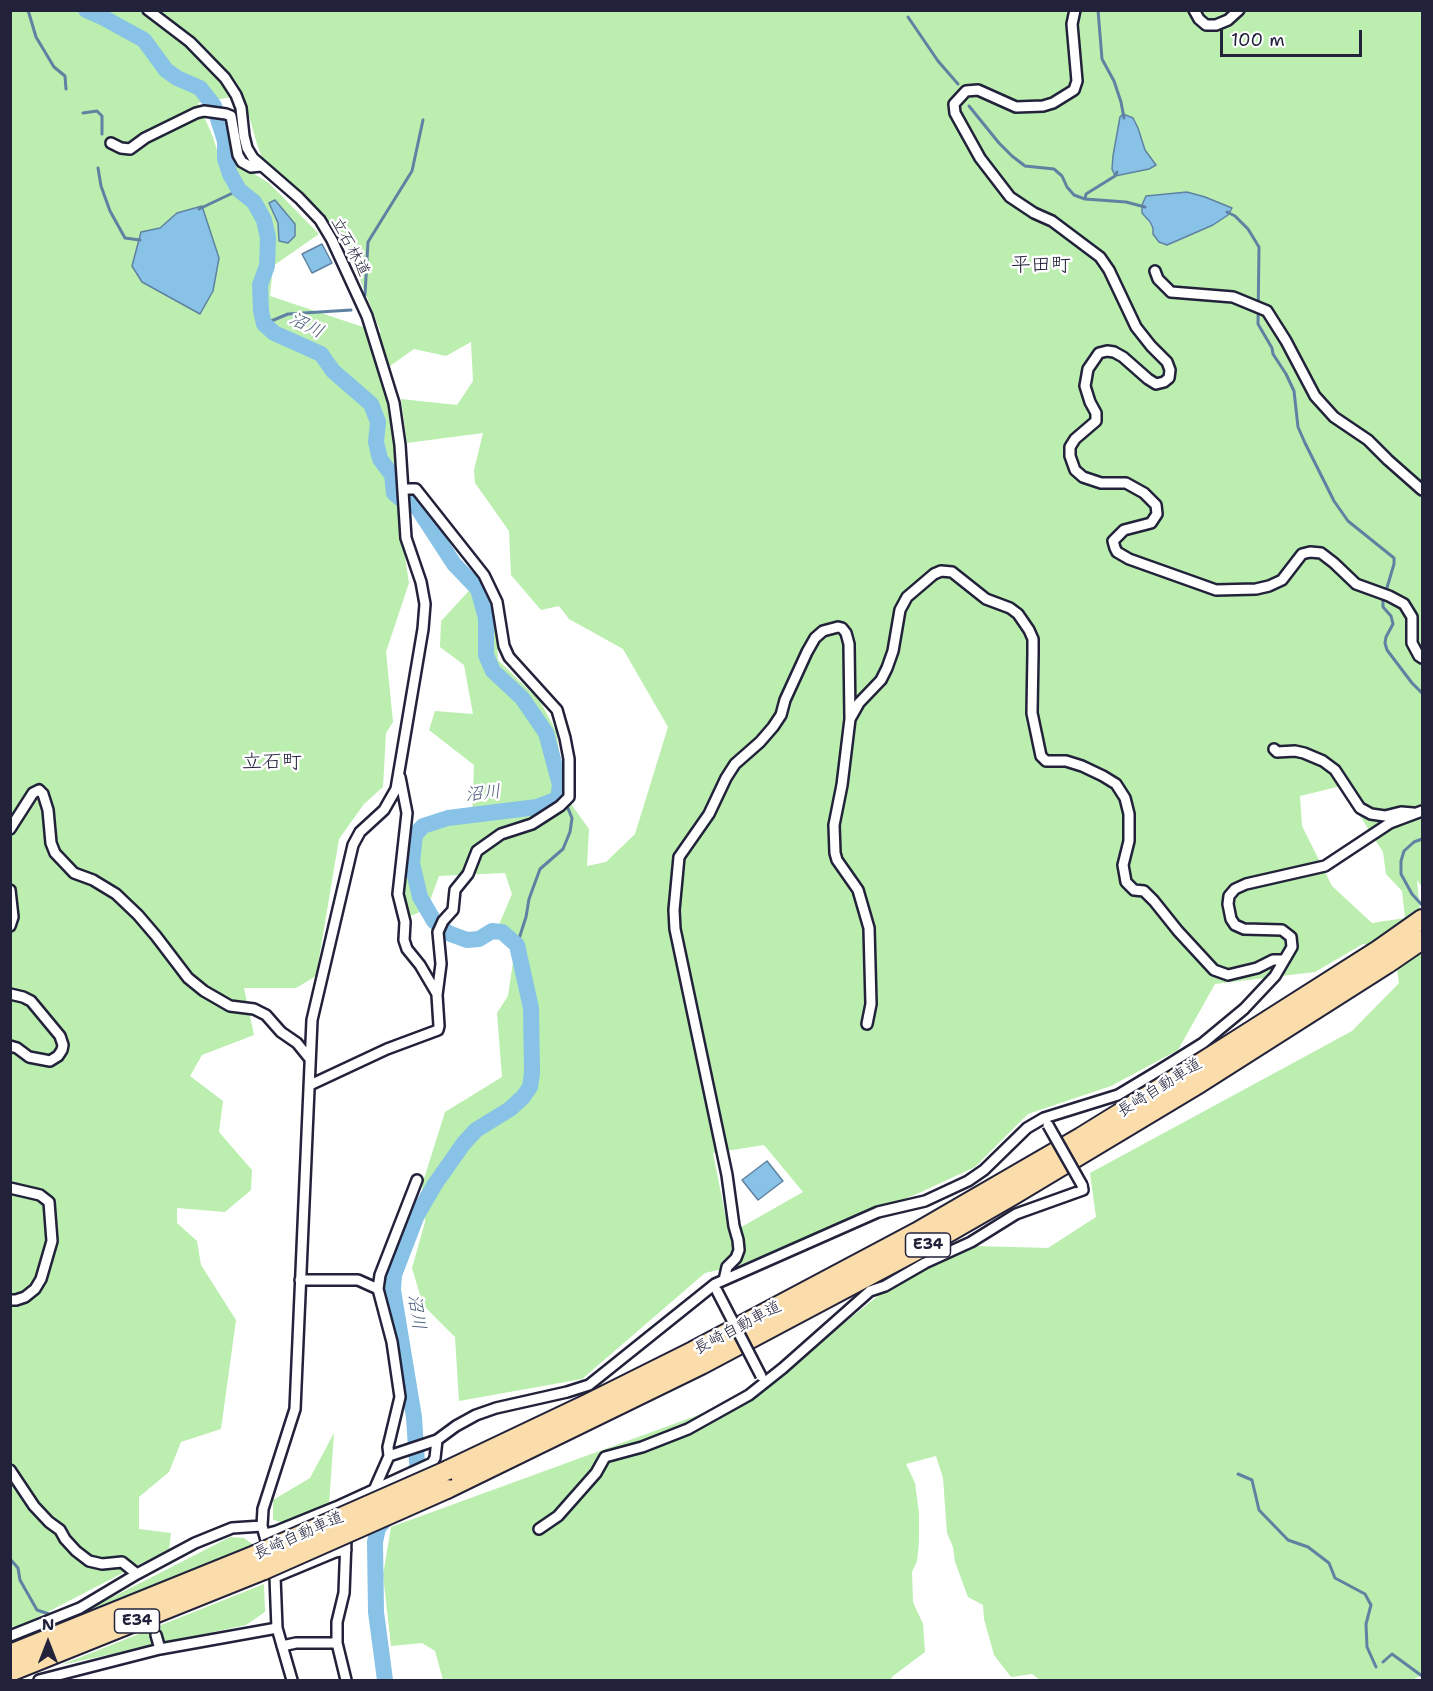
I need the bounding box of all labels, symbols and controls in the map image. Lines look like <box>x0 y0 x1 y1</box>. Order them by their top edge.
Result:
scale bar <box>1223 18 1366 56</box>
text: 100 m <box>1231 28 1285 52</box>
street label: 立石林道 <box>327 214 373 280</box>
district label: 平田町 <box>1011 254 1071 278</box>
water label: 沼川 <box>285 308 327 344</box>
district label: 立石町 <box>242 751 302 775</box>
water label: 沼川 <box>464 781 502 807</box>
street label: 長崎自動車道 <box>1114 1054 1206 1122</box>
road number: E34 <box>906 1233 950 1257</box>
water label: 沼川 <box>403 1293 429 1331</box>
street label: 長崎自動車道 <box>691 1297 785 1359</box>
street label: 長崎自動車道 <box>251 1508 347 1564</box>
road number: E34 <box>114 1609 160 1633</box>
north arrow <box>18 1613 78 1673</box>
text: N <box>42 1614 54 1635</box>

